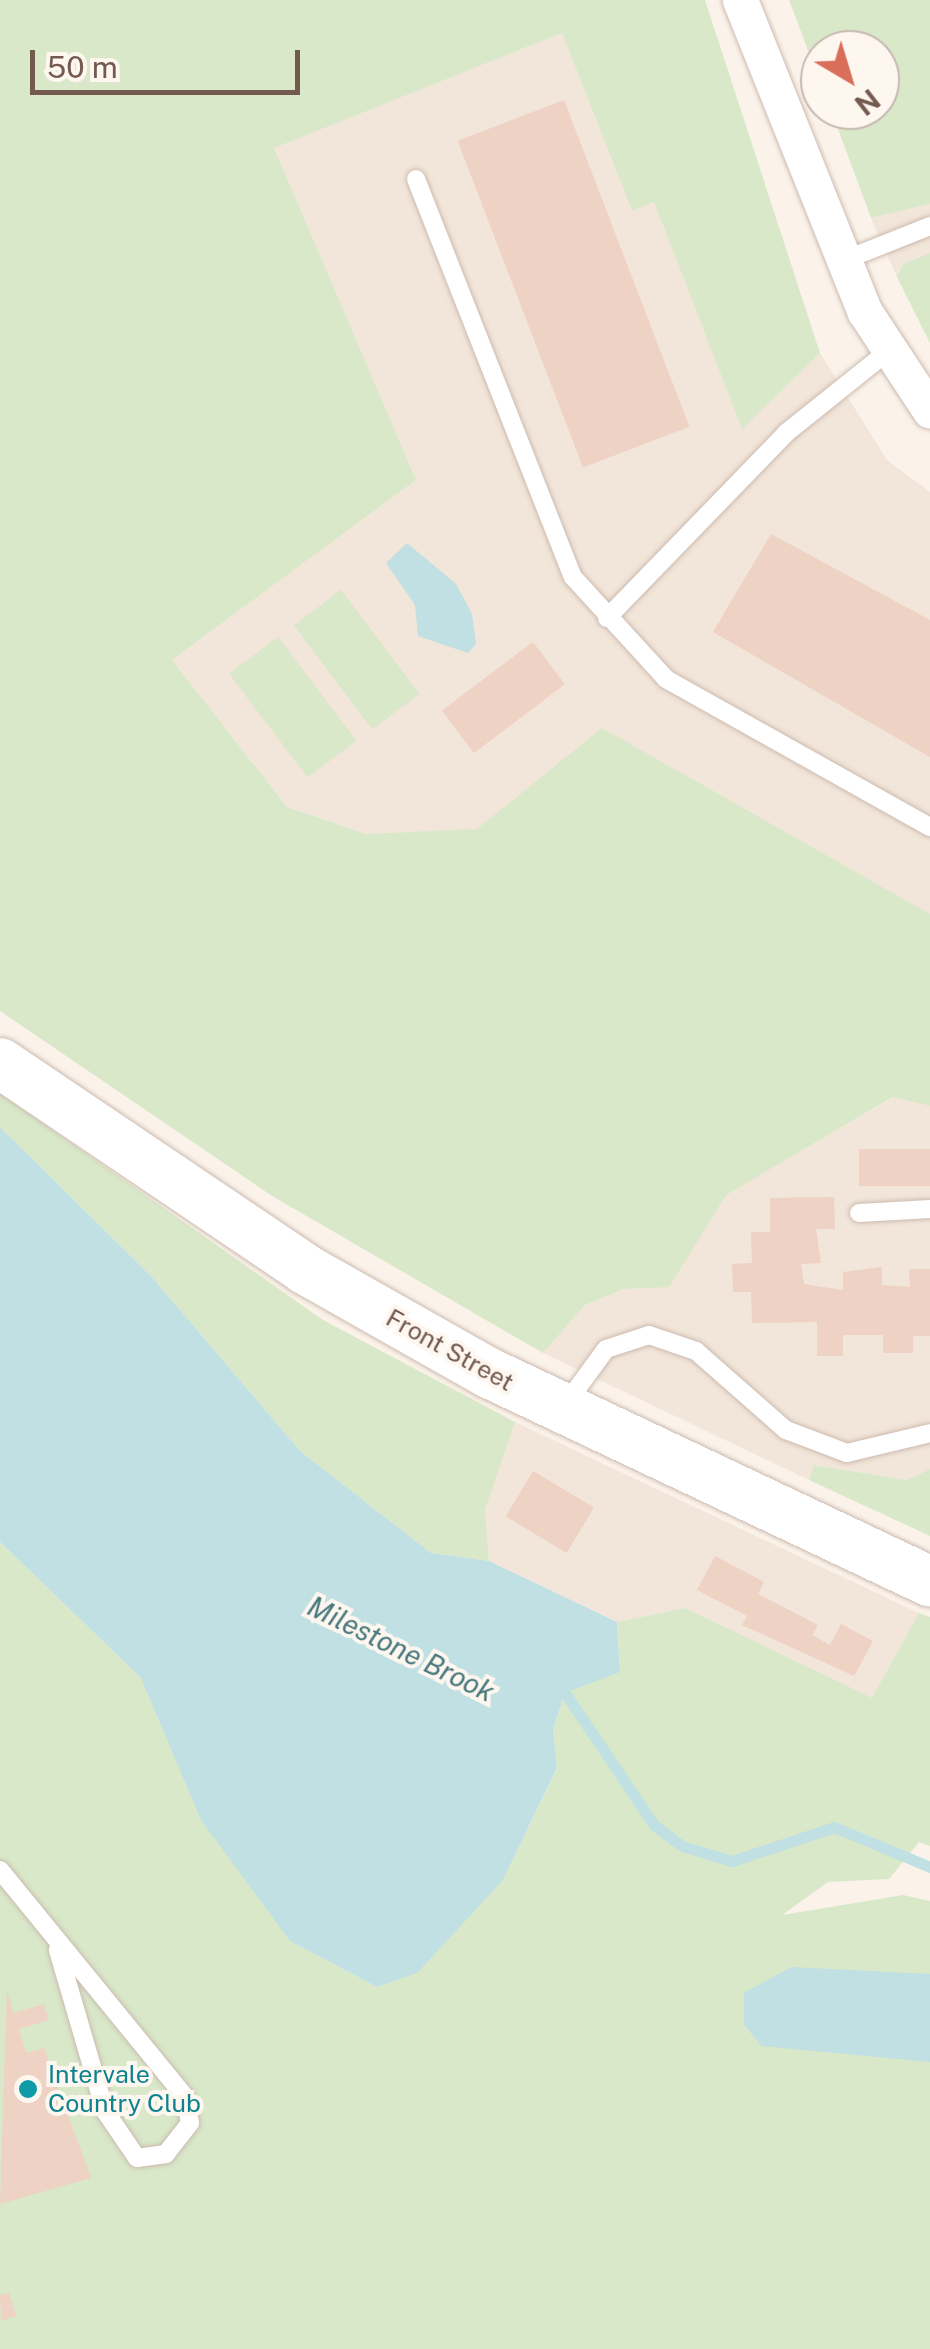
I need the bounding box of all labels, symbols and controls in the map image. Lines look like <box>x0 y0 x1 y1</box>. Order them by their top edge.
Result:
scale bar <box>35 30 305 92</box>
north arrow <box>800 30 900 130</box>
text: 50 m <box>47 49 118 85</box>
text: N <box>849 83 886 122</box>
street label: Front Street <box>381 1303 519 1397</box>
water label: Milestone Brook <box>302 1589 500 1709</box>
place label: Intervale Country Club <box>48 2060 201 2119</box>
marker: Intervale Country Club <box>17 2078 39 2100</box>

